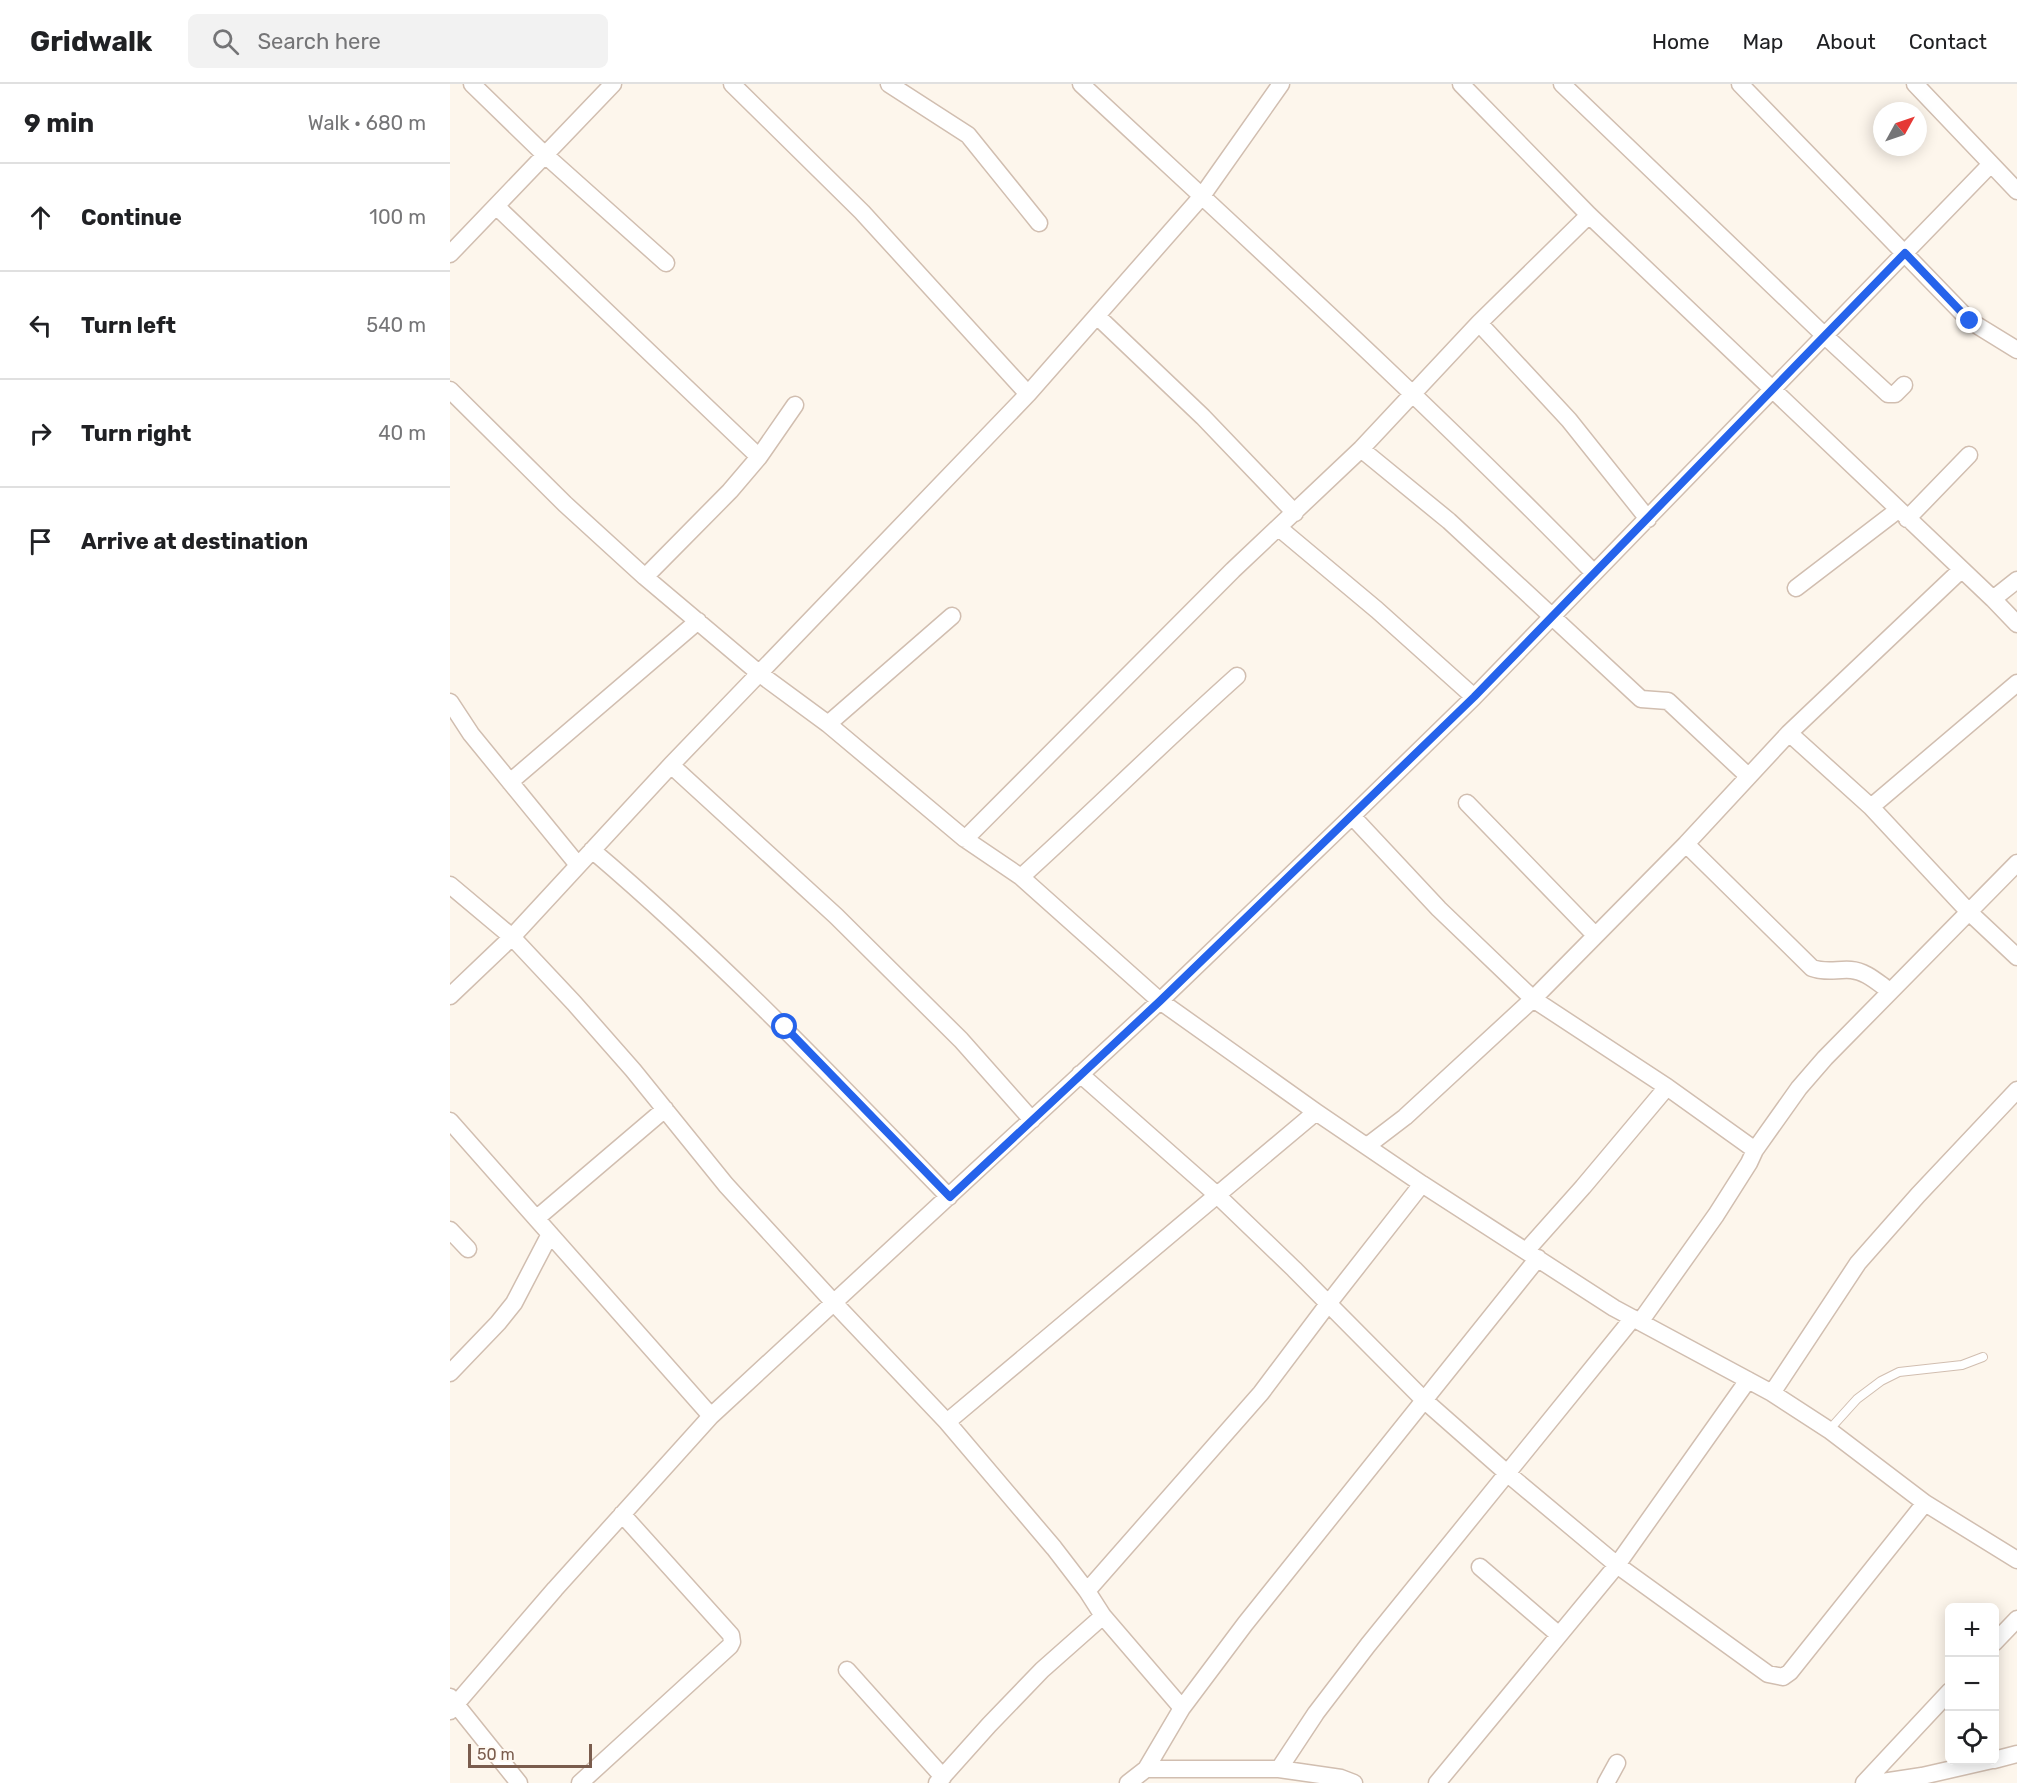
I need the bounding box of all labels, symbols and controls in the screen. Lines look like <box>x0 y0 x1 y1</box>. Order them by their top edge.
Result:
search box <box>188 14 608 68</box>
text: Gridwalk <box>30 25 152 58</box>
icon: search <box>209 25 242 58</box>
text: Search here <box>257 28 381 55</box>
text: Home <box>1652 29 1709 54</box>
text: Map <box>1742 29 1783 54</box>
text: About <box>1816 29 1876 54</box>
text: Contact <box>1909 29 1987 54</box>
north arrow <box>1873 102 1927 156</box>
text: 9 min <box>24 108 94 139</box>
text: Walk · 680 m <box>308 111 426 135</box>
icon: ahead <box>24 201 57 234</box>
text: Continue <box>81 204 182 231</box>
text: 100 m <box>369 205 426 229</box>
route end <box>1956 307 1982 333</box>
icon: left <box>24 309 57 342</box>
text: Turn left <box>81 312 176 339</box>
text: 540 m <box>366 313 426 337</box>
icon: right <box>24 417 57 450</box>
text: Turn right <box>81 420 191 447</box>
text: 40 m <box>378 421 426 445</box>
icon: arrive <box>24 525 57 558</box>
text: Arrive at destination <box>81 528 308 555</box>
route start <box>771 1013 797 1039</box>
map controls <box>1945 1603 1999 1765</box>
button: + <box>1945 1603 1999 1657</box>
button: − <box>1945 1657 1999 1711</box>
button: locate <box>1945 1711 1999 1765</box>
scale bar <box>468 1741 592 1768</box>
text: 50 m <box>477 1745 515 1764</box>

